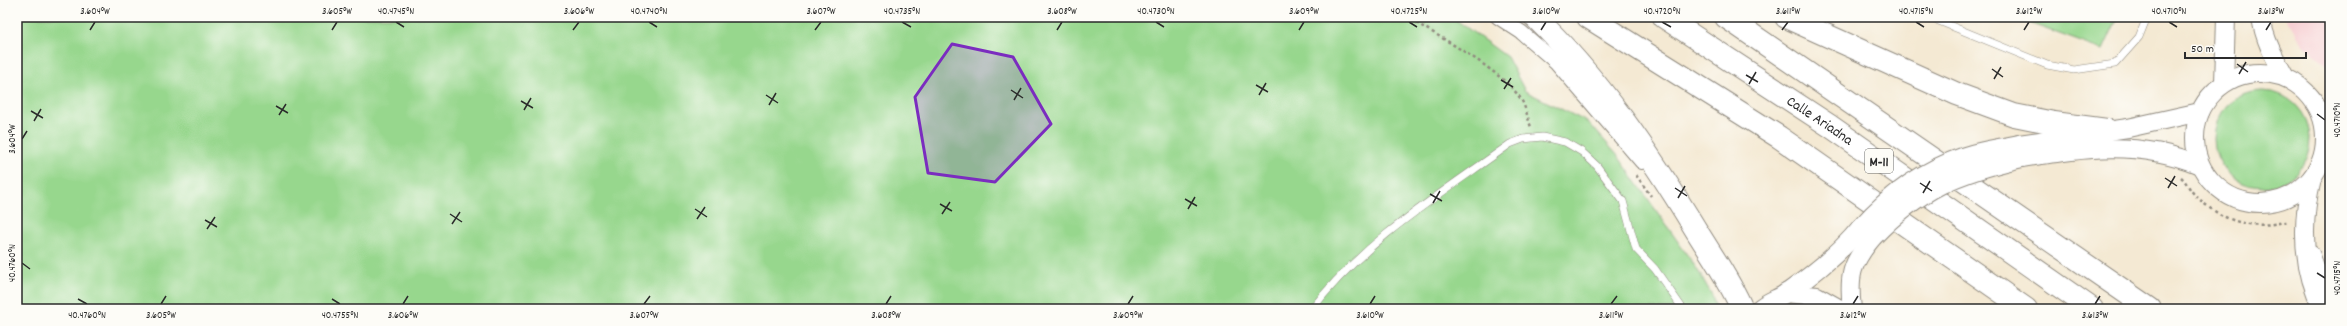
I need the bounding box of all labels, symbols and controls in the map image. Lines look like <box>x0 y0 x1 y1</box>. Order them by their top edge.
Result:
text: 3.604°W <box>80 5 110 19</box>
text: 3.605°W <box>322 5 352 19</box>
text: 40.4745°N <box>378 5 414 19</box>
text: 3.606°W <box>564 5 594 19</box>
text: 40.4740°N <box>631 5 668 19</box>
text: 3.607°W <box>806 5 836 19</box>
text: 40.4735°N <box>884 5 920 19</box>
text: 3.608°W <box>1047 5 1077 19</box>
text: 40.4730°N <box>1137 5 1175 19</box>
text: 3.609°W <box>1289 5 1319 19</box>
text: 40.4725°N <box>1391 5 1427 19</box>
text: 3.610°W <box>1532 5 1560 19</box>
text: 40.4720°N <box>1643 5 1681 19</box>
text: 3.611°W <box>1776 5 1800 19</box>
text: 40.4715°N <box>1899 5 1933 19</box>
text: 3.612°W <box>2016 5 2043 19</box>
text: 40.4710°N <box>2151 5 2187 19</box>
text: 3.613°W <box>2258 5 2285 19</box>
scale bar <box>2185 34 2306 60</box>
text: 50 m <box>2191 41 2214 58</box>
street label: Calle Ariadna <box>1781 91 1858 152</box>
text: 40.4710°N <box>2331 102 2345 138</box>
text: 3.604°W <box>6 124 20 154</box>
road number: M-11 <box>1865 149 1893 173</box>
text: 40.4760°N <box>6 244 20 282</box>
text: 40.4715°N <box>2331 261 2345 295</box>
text: 40.4760°N <box>68 309 106 323</box>
text: 3.605°W <box>146 309 176 323</box>
text: 40.4755°N <box>322 309 358 323</box>
text: 3.606°W <box>388 309 418 323</box>
text: 3.607°W <box>629 309 659 323</box>
text: 3.608°W <box>871 309 901 323</box>
text: 3.609°W <box>1113 309 1143 323</box>
text: 3.610°W <box>1356 309 1384 323</box>
text: 3.611°W <box>1599 309 1623 323</box>
text: 3.612°W <box>1840 309 1867 323</box>
text: 3.613°W <box>2082 309 2109 323</box>

